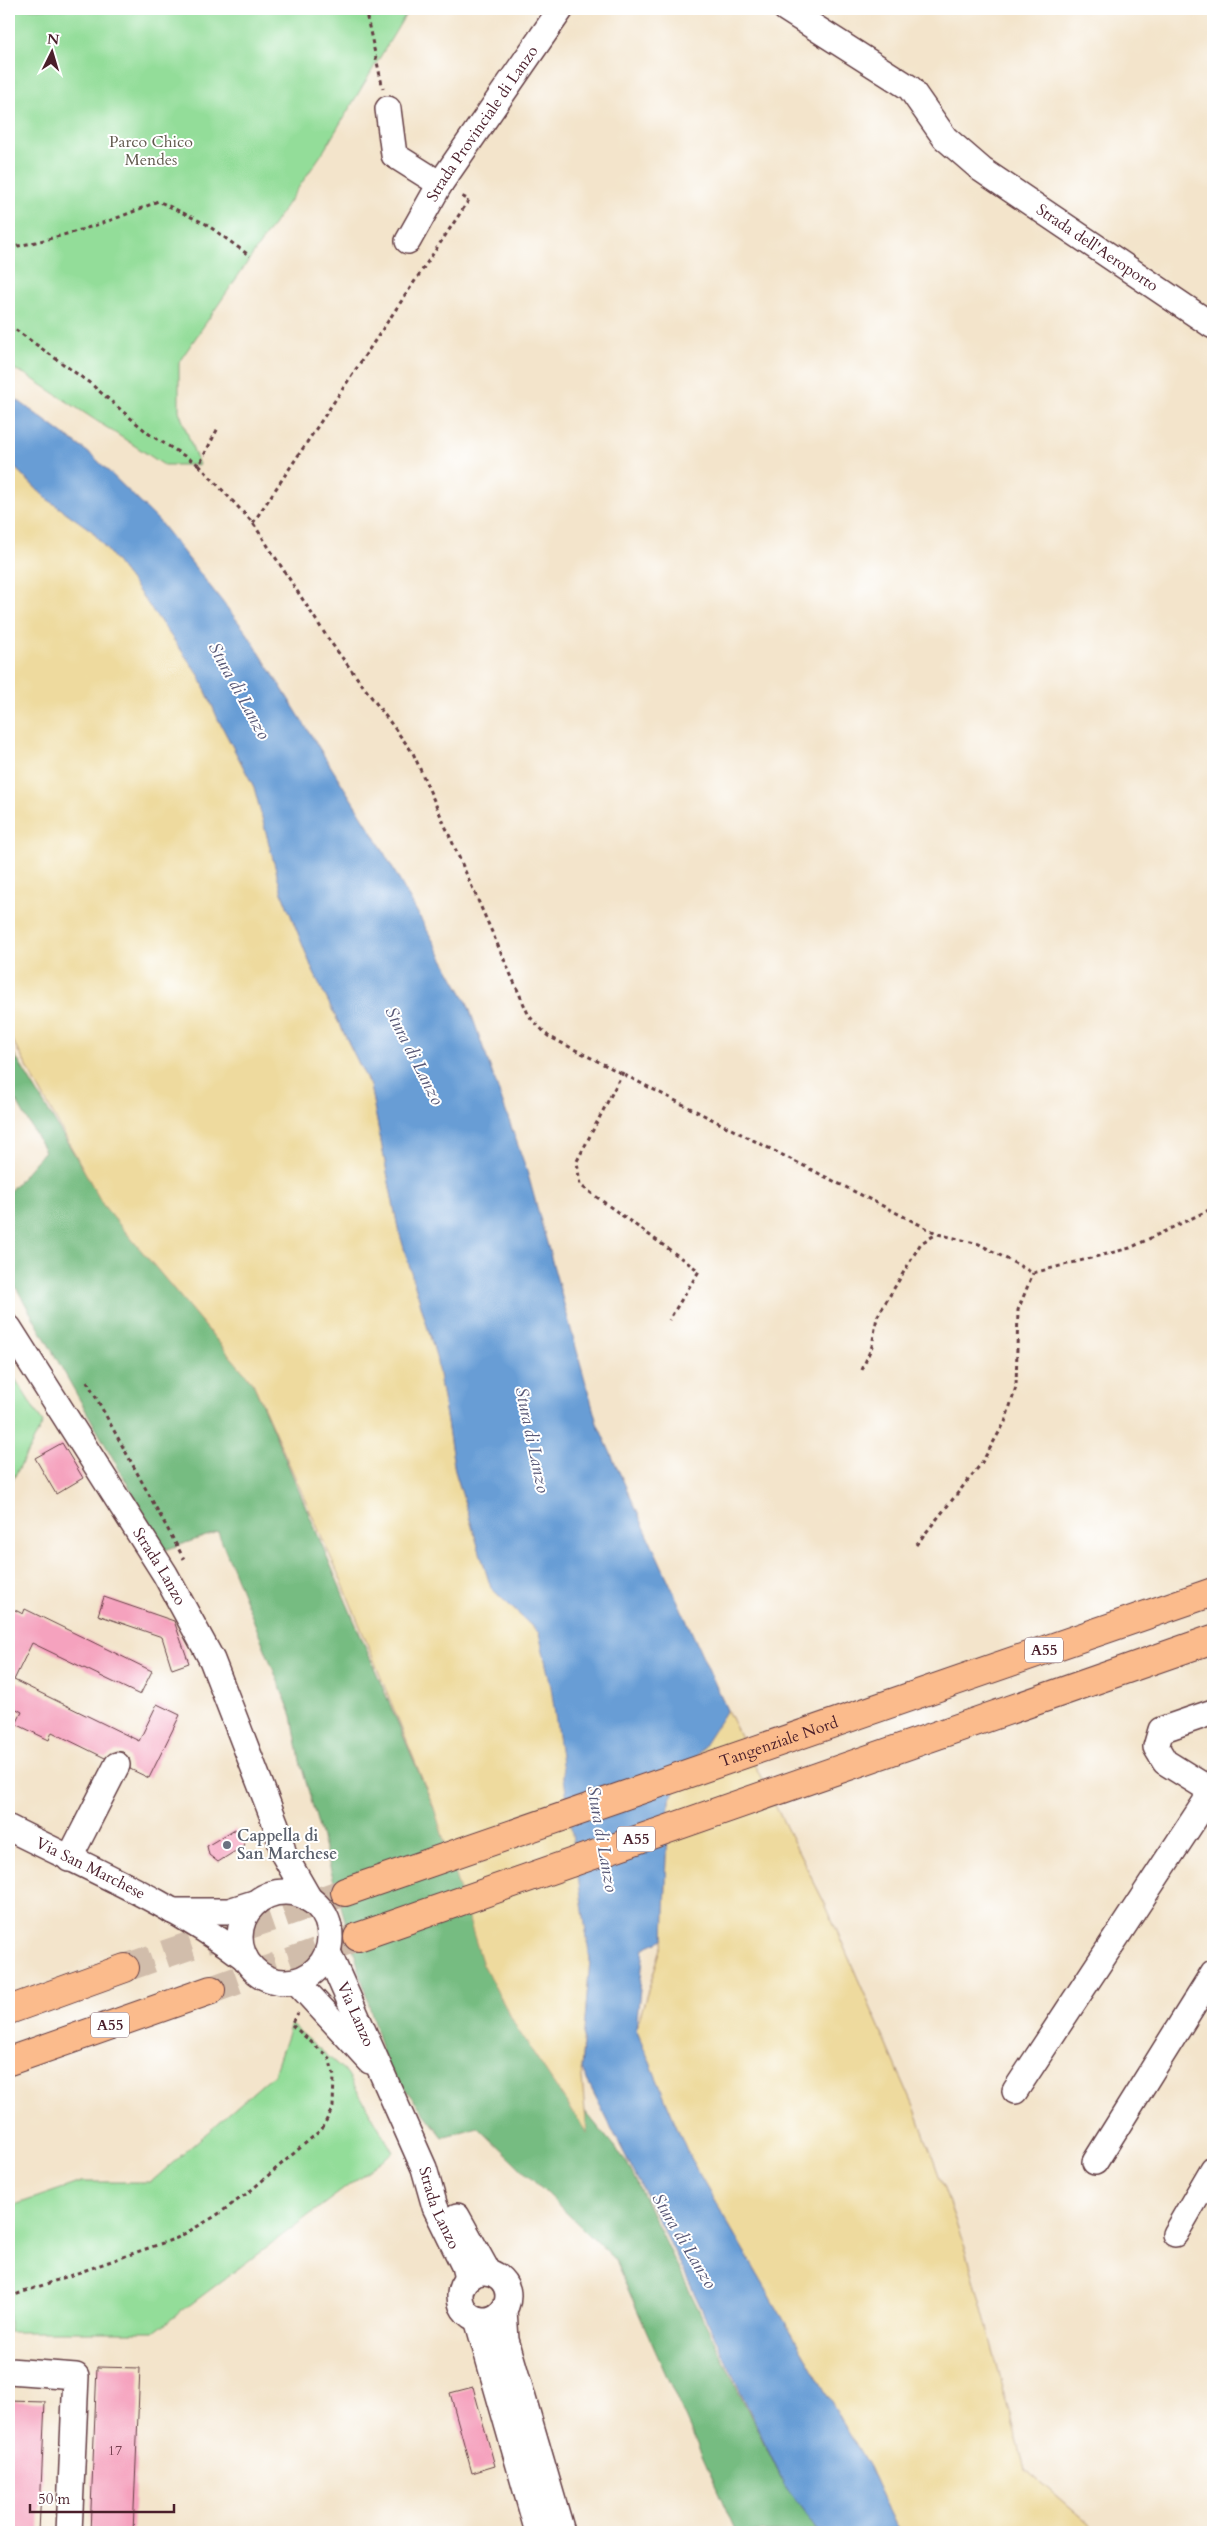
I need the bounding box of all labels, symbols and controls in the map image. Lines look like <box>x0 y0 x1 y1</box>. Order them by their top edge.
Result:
north arrow <box>28 28 78 78</box>
text: N <box>46 30 60 50</box>
street label: Strada Provinciale di Lanzo <box>421 41 544 206</box>
park label: Parco Chico Mendes <box>109 131 193 171</box>
street label: Strada dell'Aeroporto <box>1032 199 1163 297</box>
water label: Stura di Lanzo <box>202 638 276 744</box>
water label: Stura di Lanzo <box>378 1002 450 1110</box>
water label: Stura di Lanzo <box>509 1385 555 1495</box>
street label: Strada Lanzo <box>127 1523 191 1610</box>
road number: A55 <box>1025 1638 1063 1662</box>
street label: Tangenziale Nord <box>717 1711 841 1773</box>
water label: Stura di Lanzo <box>580 1784 624 1894</box>
place label: Cappella di San Marchese <box>237 1825 337 1865</box>
road number: A55 <box>617 1826 655 1852</box>
street label: Via San Marchese <box>32 1832 149 1905</box>
marker: Cappella di San Marchese <box>221 1839 233 1851</box>
street label: Via Lanzo <box>332 1978 380 2050</box>
road number: A55 <box>91 2012 129 2038</box>
street label: Strada Lanzo <box>413 2164 465 2253</box>
water label: Stura di Lanzo <box>646 2188 722 2294</box>
house number: 17 <box>108 2441 122 2460</box>
scale bar <box>30 2481 174 2513</box>
text: 50 m <box>38 2489 70 2509</box>

